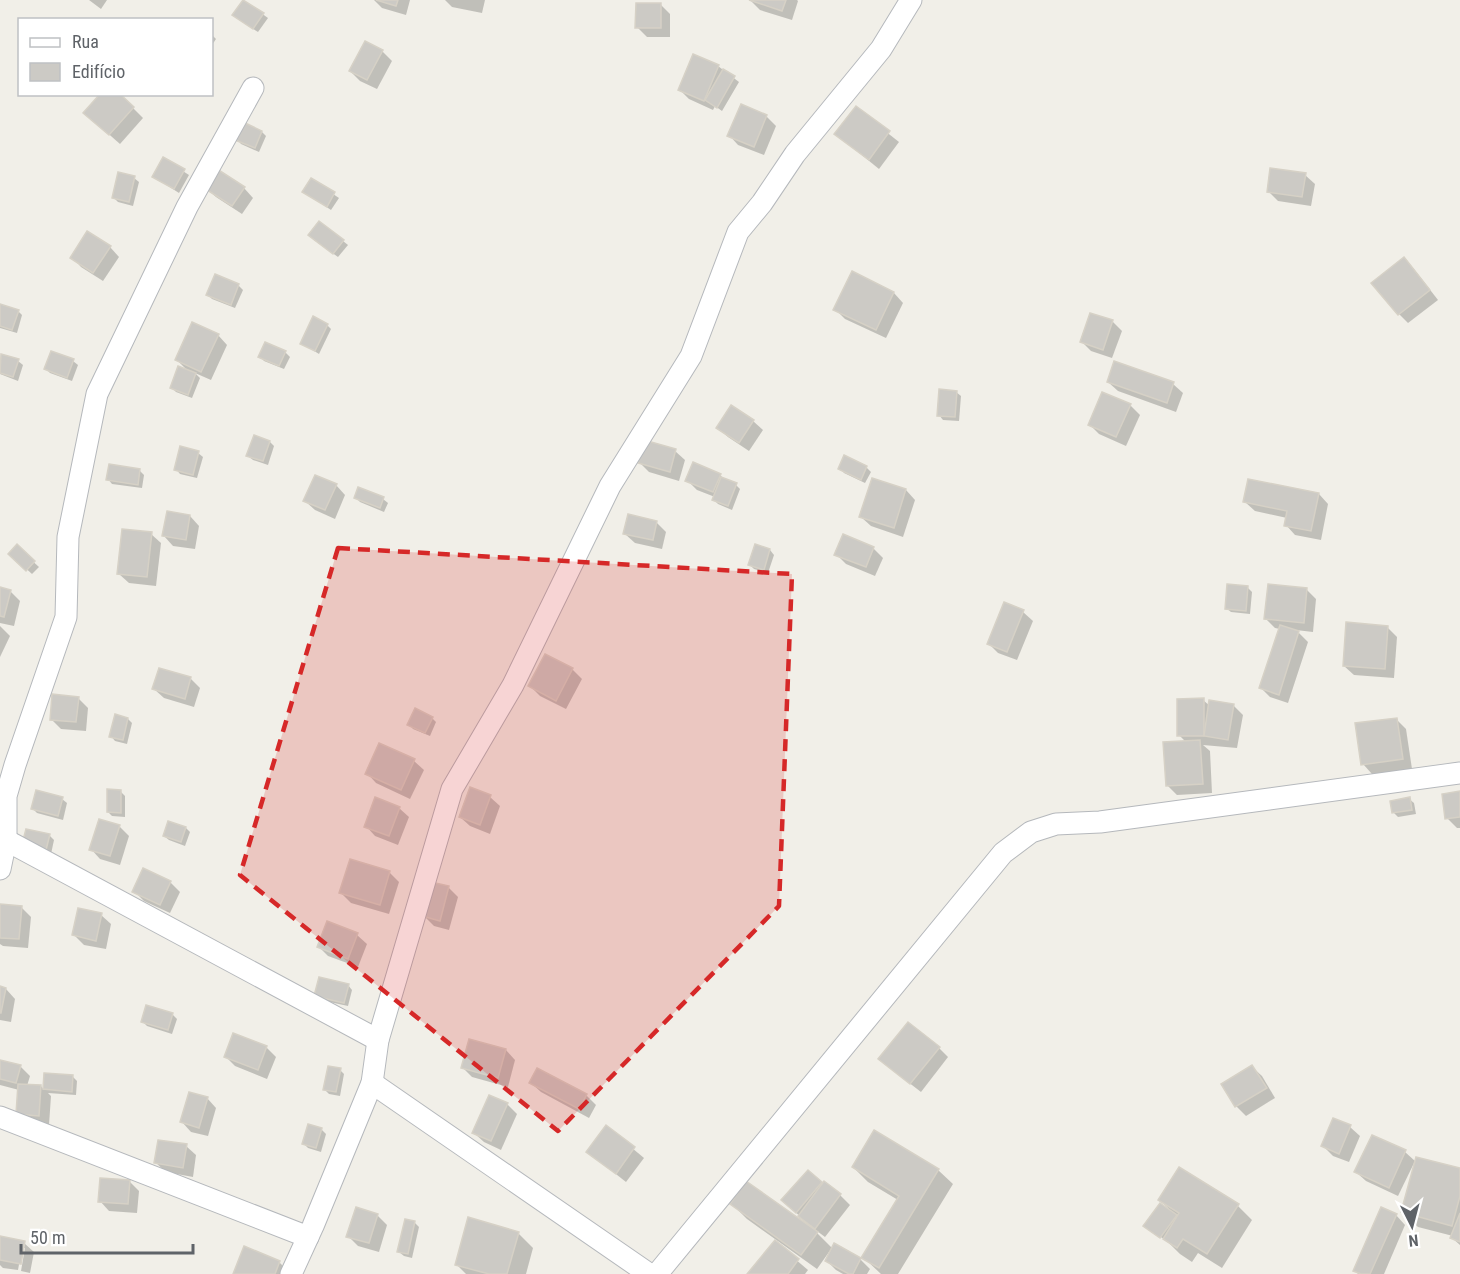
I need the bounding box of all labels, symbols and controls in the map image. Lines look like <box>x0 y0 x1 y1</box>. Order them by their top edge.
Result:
legend <box>18 18 213 96</box>
text: Rua <box>72 31 99 52</box>
text: Edifício <box>72 61 125 82</box>
north arrow <box>1382 1196 1442 1256</box>
scale bar <box>21 1217 194 1255</box>
text: 50 m <box>30 1227 65 1248</box>
text: N <box>1408 1230 1419 1250</box>

